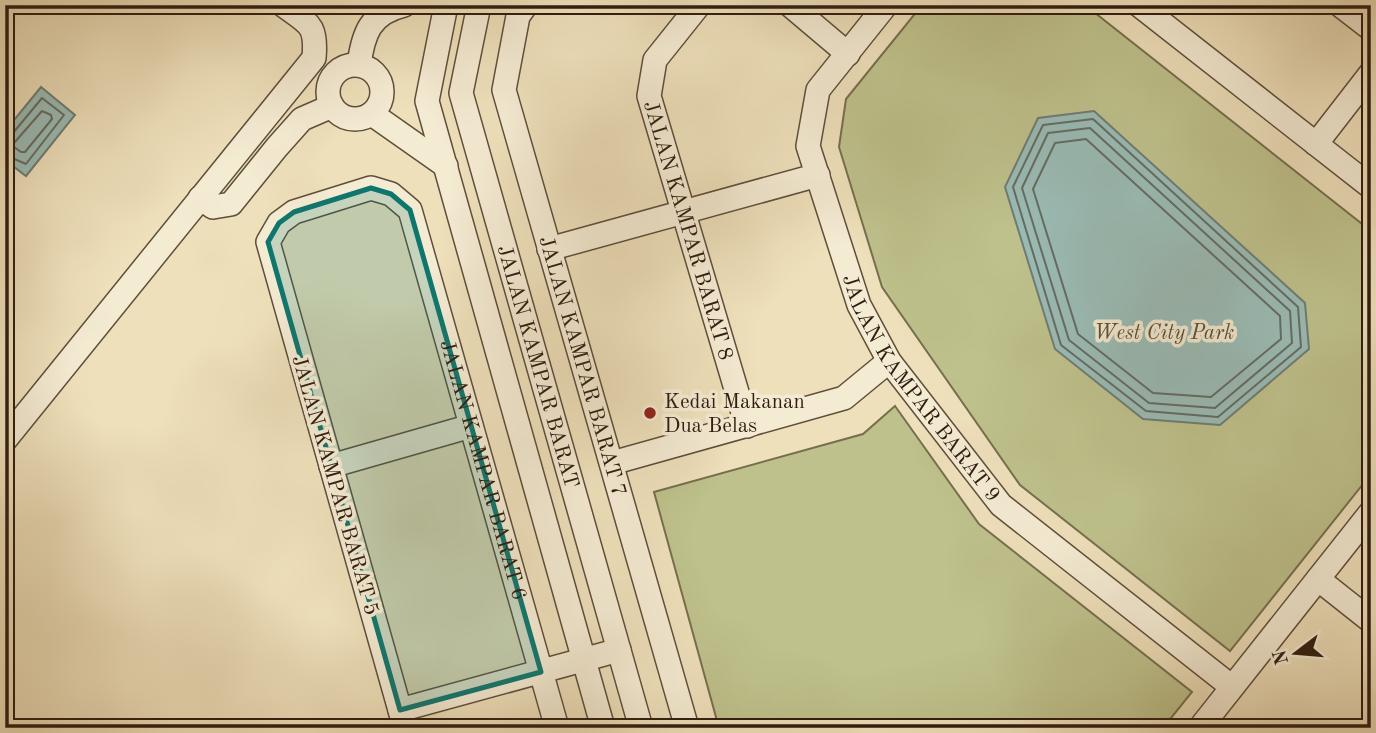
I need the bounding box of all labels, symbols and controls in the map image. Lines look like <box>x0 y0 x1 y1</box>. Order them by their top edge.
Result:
street label: JALAN KAMPAR BARAT 8 <box>639 98 736 363</box>
street label: JALAN KAMPAR BARAT 7 <box>535 233 633 499</box>
street label: JALAN KAMPAR BARAT <box>492 243 586 491</box>
street label: JALAN KAMPAR BARAT 9 <box>838 272 1003 506</box>
park label: West City Park <box>1094 323 1234 344</box>
street label: JALAN KAMPAR BARAT 6 <box>435 338 529 603</box>
street label: JALAN KAMPAR BARAT 5 <box>287 353 382 618</box>
place label: Kedai Makanan Dua Belas <box>664 392 805 437</box>
marker: Kedai Makanan Dua Belas <box>642 405 658 421</box>
north arrow <box>1260 618 1330 688</box>
text: N <box>1271 647 1293 667</box>

